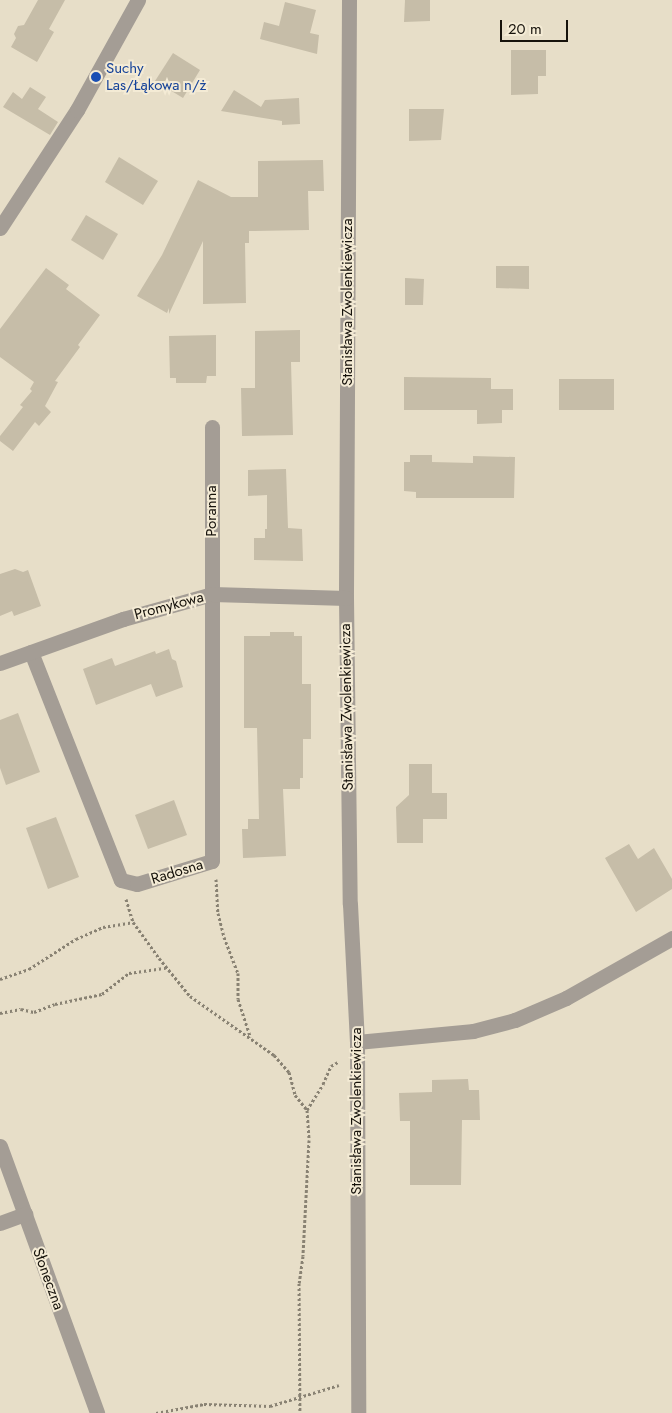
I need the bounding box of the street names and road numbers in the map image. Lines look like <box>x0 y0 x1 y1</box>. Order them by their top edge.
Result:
street label: Stanisława Zwolenkiewicza <box>339 218 357 386</box>
street label: Poranna <box>203 485 221 537</box>
street label: Promykowa <box>132 588 206 624</box>
street label: Stanisława Zwolenkiewicza <box>337 623 357 791</box>
street label: Radosna <box>149 856 205 888</box>
street label: Stanisława Zwolenkiewicza <box>348 1027 366 1195</box>
street label: Słoneczna <box>28 1246 68 1312</box>

